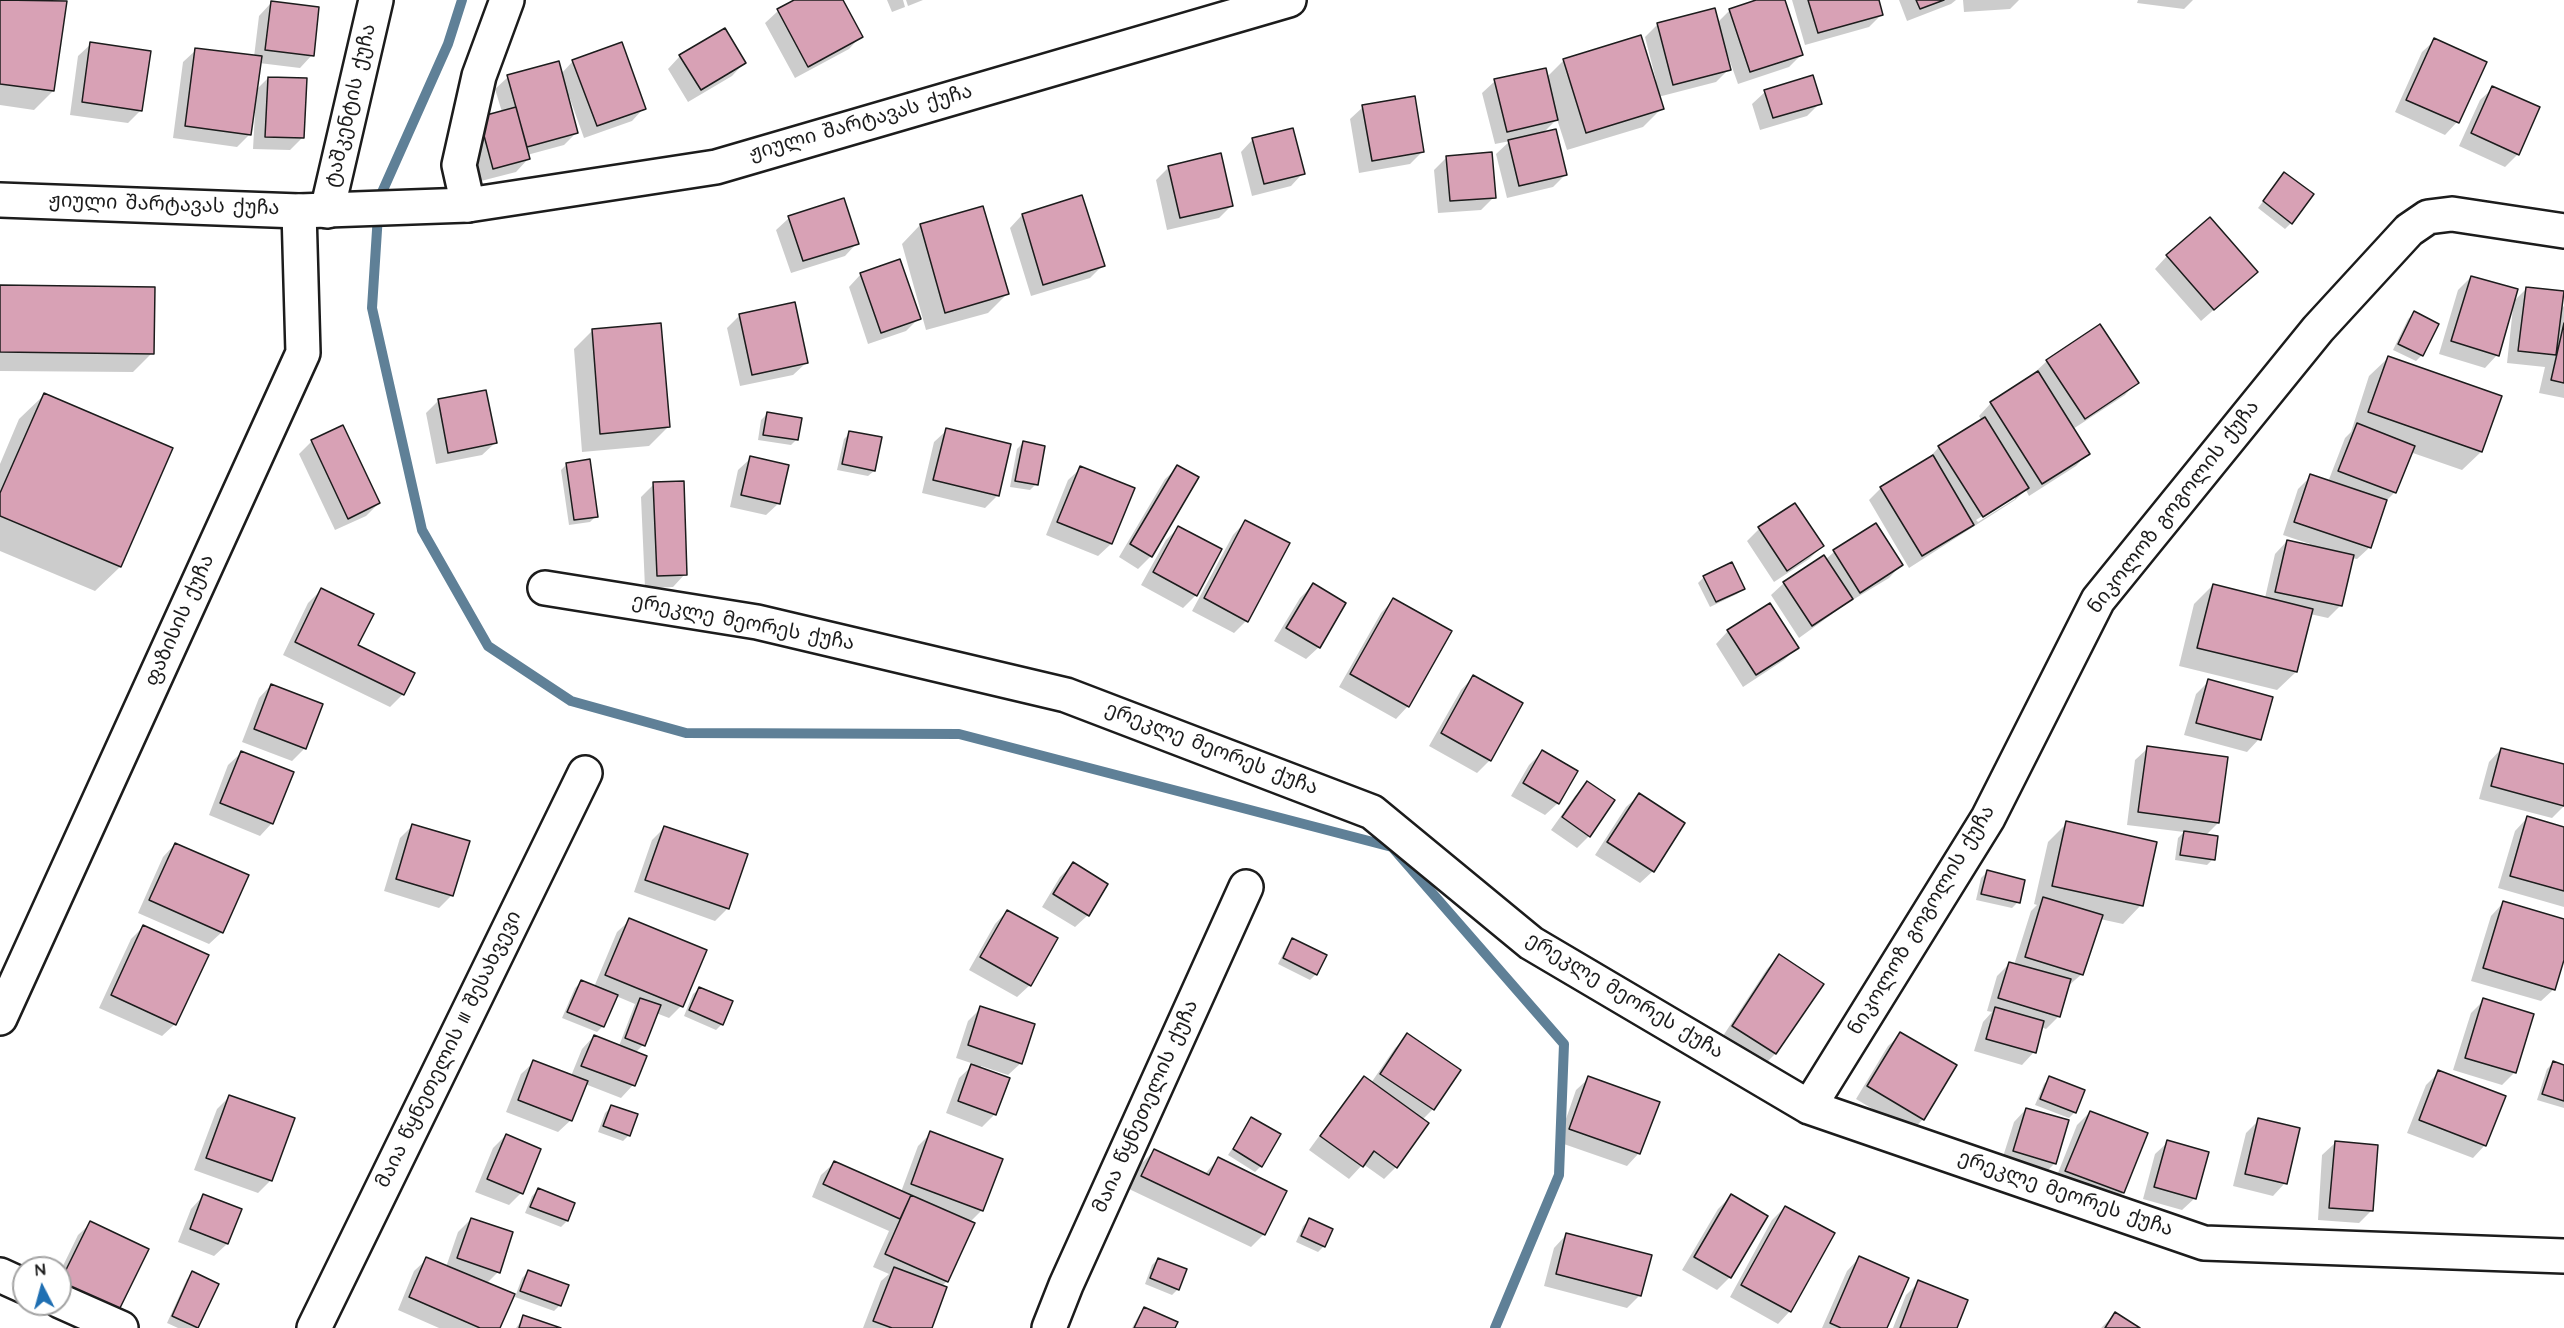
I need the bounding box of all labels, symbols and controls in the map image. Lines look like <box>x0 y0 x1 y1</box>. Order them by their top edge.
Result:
street label: ტაშკენტის ქუჩა <box>322 22 382 190</box>
street label: ჟიული შარტავას ქუჩა <box>747 81 975 167</box>
street label: ჟიული შარტავას ქუჩა <box>48 190 280 222</box>
street label: ნიკოლოზ გოგოლის ქუჩა <box>2084 397 2266 619</box>
street label: ფაზისის ქუჩა <box>141 551 221 691</box>
street label: ერეკლე მეორეს ქუჩა <box>630 591 856 657</box>
street label: ერეკლე მეორეს ქუჩა <box>1101 698 1321 802</box>
street label: ნიკოლოზ გოგოლის ქუჩა <box>1845 802 2001 1040</box>
street label: მაია წყნეთელის III შესახვევი <box>372 908 528 1192</box>
street label: ერეკლე მეორეს ქუჩა <box>1521 929 1727 1065</box>
street label: მაია წყნეთელის ქუჩა <box>1089 997 1205 1217</box>
street label: ერეკლე მეორეს ქუჩა <box>1954 1147 2176 1243</box>
north arrow <box>12 1256 72 1316</box>
text: N <box>34 1259 46 1282</box>

